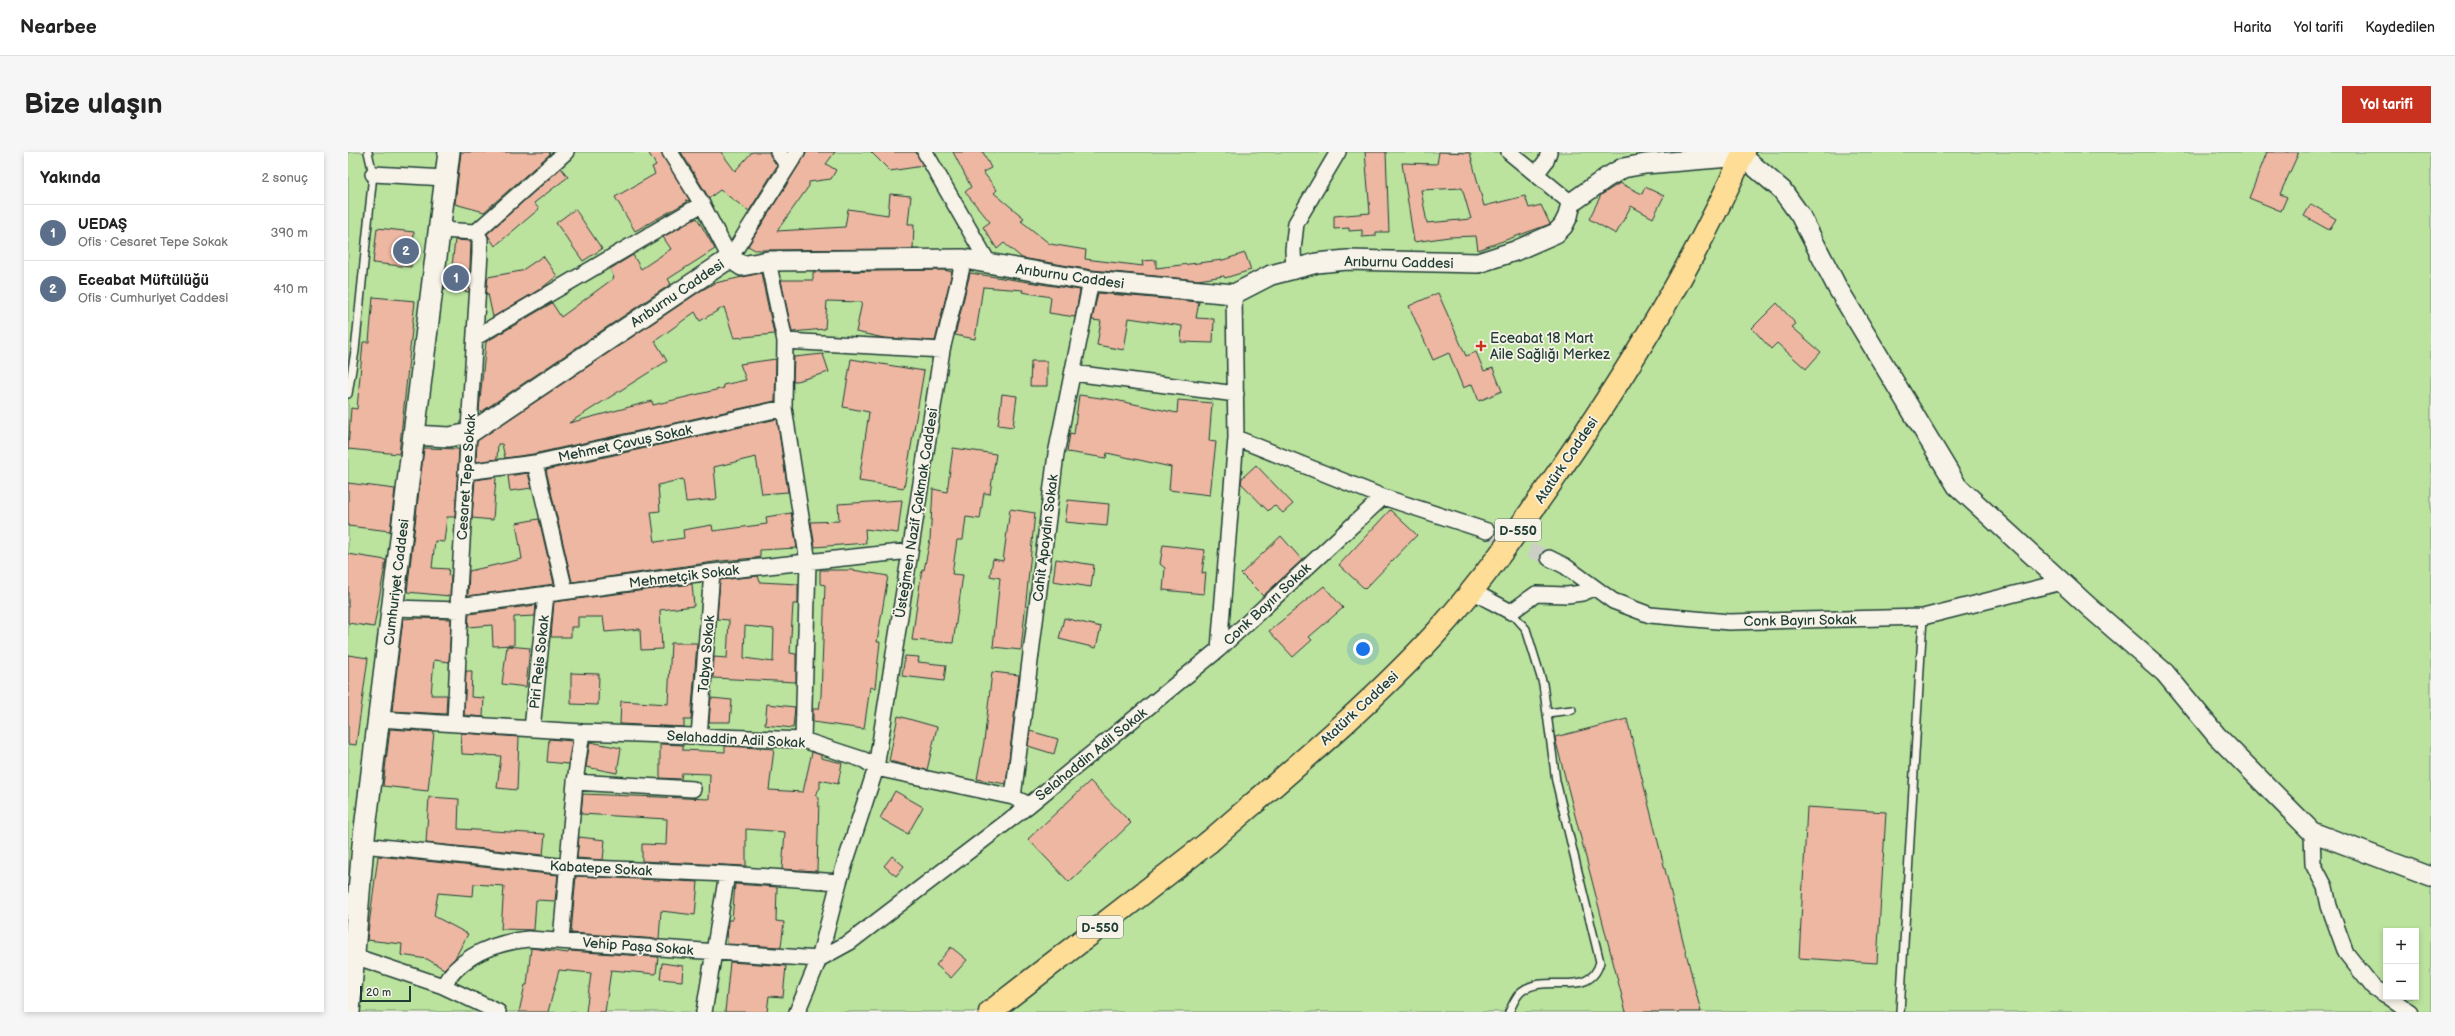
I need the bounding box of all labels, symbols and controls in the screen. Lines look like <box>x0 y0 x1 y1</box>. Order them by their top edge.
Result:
text: Nearbee <box>20 16 97 39</box>
text: Harita <box>2233 19 2272 36</box>
text: Yol tarifi <box>2294 19 2343 36</box>
text: Kaydedilen <box>2365 19 2435 36</box>
button: Yol tarifi <box>2342 86 2431 123</box>
text: Bize ulaşın <box>24 88 163 121</box>
text: Yakında <box>40 168 101 188</box>
text: 2 sonuç <box>262 170 308 186</box>
text: UEDAŞ <box>78 215 127 234</box>
text: 1 <box>50 225 56 241</box>
text: 390 m <box>271 225 308 241</box>
text: Ofis · Cesaret Tepe Sokak <box>78 234 228 250</box>
pin: 2 <box>393 236 419 266</box>
street label: Arıburnu Caddesi <box>1344 253 1454 272</box>
street label: Arıburnu Caddesi <box>627 256 727 331</box>
street label: Arıburnu Caddesi <box>1015 260 1125 293</box>
pin: 1 <box>443 263 469 293</box>
text: Eceabat Müftülüğü <box>78 271 209 290</box>
text: 2 <box>49 281 57 297</box>
text: 410 m <box>273 281 308 297</box>
text: Ofis · Cumhuriyet Caddesi <box>78 290 228 306</box>
place label: Eceabat 18 Mart Aile Sağlığı Merkez <box>1490 330 1610 363</box>
marker: Eceabat 18 Mart Aile Sağlığı Merkez <box>1475 340 1487 352</box>
street label: Üsteğmen Nazif Çakmak Caddesi <box>890 407 942 619</box>
street label: Cesaret Tepe Sokak <box>454 413 479 541</box>
street label: Atatürk Caddesi <box>1531 414 1602 507</box>
street label: Mehmet Çavuş Sokak <box>556 421 694 466</box>
street label: Cahit Apaydın Sokak <box>1029 473 1062 603</box>
street label: Cumhuriyet Caddesi <box>380 518 413 646</box>
road number: D-550 <box>1495 519 1541 541</box>
street label: Conk Bayırı Sokak <box>1220 559 1315 649</box>
street label: Mehmetçik Sokak <box>628 561 740 592</box>
street label: Conk Bayırı Sokak <box>1743 611 1857 630</box>
street label: Piri Reis Sokak <box>526 614 553 710</box>
street label: Tabya Sokak <box>695 614 718 694</box>
your location <box>1353 639 1373 659</box>
street label: Atatürk Caddesi <box>1317 668 1402 749</box>
street label: Selahaddin Adil Sokak <box>1032 704 1151 805</box>
street label: Selahaddin Adil Sokak <box>666 727 806 752</box>
street label: Kabatepe Sokak <box>549 857 653 880</box>
road number: D-550 <box>1077 916 1123 938</box>
map controls <box>2383 928 2419 1000</box>
button: + <box>2383 928 2419 964</box>
street label: Vehip Paşa Sokak <box>582 934 694 959</box>
button: − <box>2383 964 2419 1000</box>
scale bar <box>360 984 411 1003</box>
text: 20 m <box>366 986 391 999</box>

